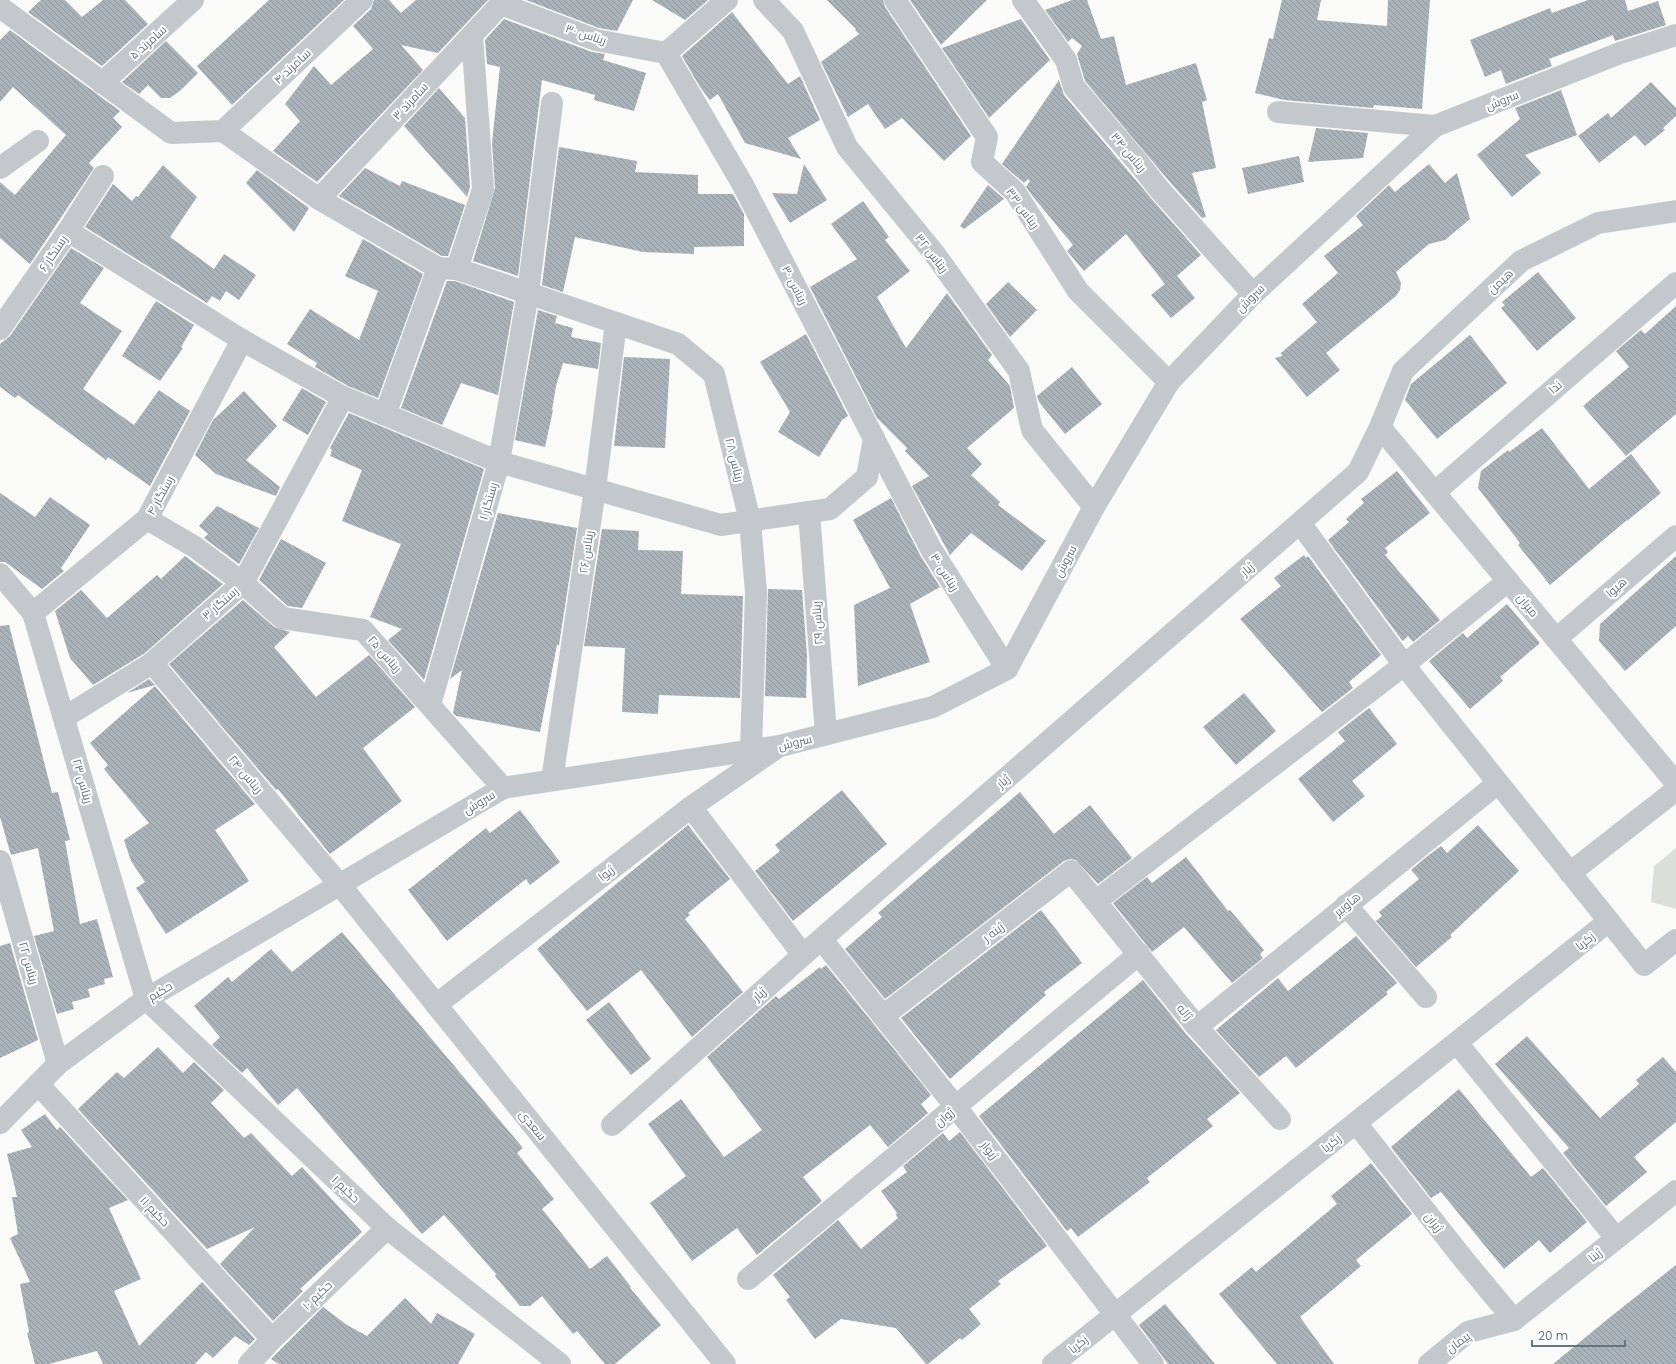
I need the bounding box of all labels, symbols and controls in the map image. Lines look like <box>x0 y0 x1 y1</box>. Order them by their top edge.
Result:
street label: ریناس ۳۰ <box>563 19 609 49</box>
street label: سامرند ۵ <box>126 21 170 63</box>
street label: سامرند ۴ <box>270 44 315 88</box>
street label: سامرند ۳ <box>388 78 432 124</box>
street label: سروش <box>1483 86 1521 114</box>
street label: ریناس ۳۴ <box>1107 128 1151 176</box>
street label: ریناس ۳۳ <box>1002 184 1044 232</box>
street label: ریناس ۳۲ <box>911 230 953 276</box>
street label: رستگار ۶ <box>35 231 71 275</box>
street label: ریناس ۳۰ <box>778 262 812 308</box>
street label: هیمن <box>1483 265 1517 297</box>
street label: سروش <box>1232 280 1268 316</box>
street label: ندا <box>1545 376 1565 398</box>
street label: ریناس ۲۸ <box>721 436 749 484</box>
street label: رستگار ۴ <box>142 472 178 518</box>
street label: رستگار ۱ <box>474 480 502 522</box>
street label: ریناس ۲۶ <box>575 529 597 575</box>
street label: سروش <box>1049 542 1081 580</box>
street label: ریناس ۳۰ <box>927 550 963 594</box>
street label: ژیار <box>1236 558 1258 580</box>
street label: هیوا <box>1602 573 1630 601</box>
street label: رستگار ۳ <box>198 582 242 624</box>
street label: میران <box>1513 590 1543 620</box>
street label: ریناس ۲۹ <box>807 601 827 645</box>
street label: ریناس ۲۵ <box>364 632 406 676</box>
street label: سروش <box>776 730 814 754</box>
street label: ریناس ۲۴ <box>225 751 267 797</box>
street label: ریناس ۲۳ <box>69 757 97 805</box>
street label: ژیار <box>992 770 1014 792</box>
street label: سروش <box>460 786 498 818</box>
street label: ژیوا <box>594 861 618 885</box>
street label: هاوبیر <box>1329 888 1364 921</box>
street label: ژینه ر <box>978 918 1008 946</box>
street label: زکریا <box>1571 928 1599 954</box>
street label: ریناس ۲۲ <box>15 940 43 986</box>
street label: حکیم <box>144 977 176 1005</box>
street label: ژیار <box>748 983 770 1005</box>
street label: ژاله <box>1173 1000 1197 1024</box>
street label: ژوان <box>931 1103 958 1130</box>
street label: سعدی <box>515 1106 551 1144</box>
street label: زکریا <box>1317 1130 1345 1156</box>
street label: ژیوار <box>977 1136 1003 1164</box>
street label: حکیم ۱ <box>328 1171 364 1207</box>
street label: حکیم ۱۱ <box>136 1192 174 1230</box>
street label: ژیران <box>1421 1208 1448 1236</box>
street label: ژینا <box>1584 1244 1606 1266</box>
street label: حکیم ۱۰ <box>298 1276 336 1314</box>
scale bar <box>1532 1322 1625 1348</box>
street label: پیمان <box>1442 1327 1475 1357</box>
text: 20 m <box>1538 1327 1568 1344</box>
street label: زکریا <box>1064 1331 1092 1357</box>

